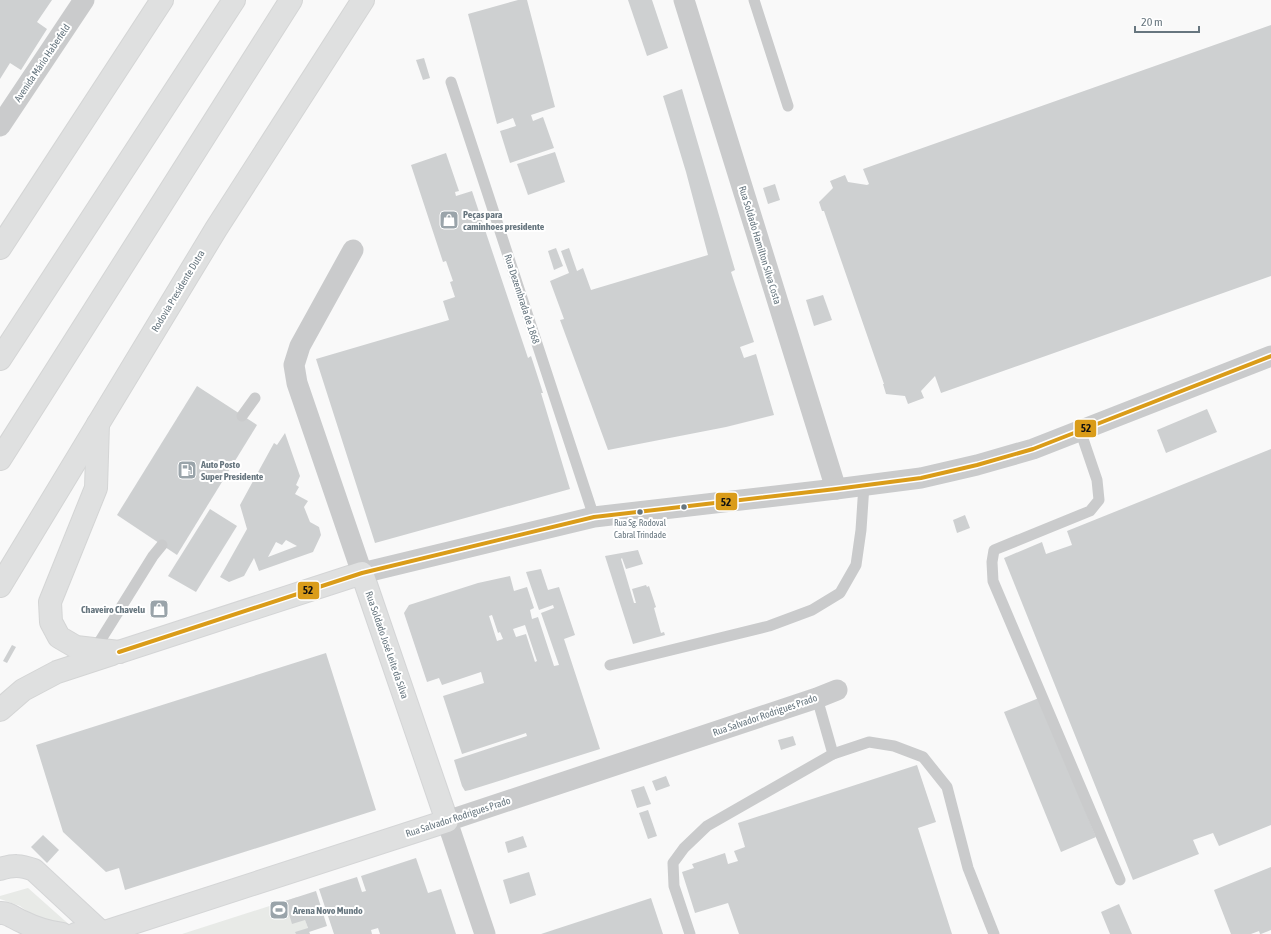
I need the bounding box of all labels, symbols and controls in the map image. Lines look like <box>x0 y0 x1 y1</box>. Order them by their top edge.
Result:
scale bar <box>1135 8 1199 34</box>
text: 20 m <box>1141 15 1163 29</box>
street label: Avenida Mário Haberfeld <box>12 22 72 104</box>
street label: Rua Soldado Hamílton Silva Costa <box>737 184 783 306</box>
shop icon: Peças para caminhoes presidente <box>438 209 460 231</box>
place label: Peças para caminhoes presidente <box>463 209 545 232</box>
street label: Rodovia Presidente Dutra <box>149 248 207 334</box>
street label: Rua Dezembrada de 1868 <box>502 253 542 345</box>
line badge: 52 <box>1074 419 1097 438</box>
text: 52 <box>1081 422 1091 434</box>
fuel station icon: Auto Posto Super Presidente <box>176 459 198 481</box>
place label: Auto Posto Super Presidente <box>200 459 264 482</box>
line badge: 52 <box>715 492 738 511</box>
text: 52 <box>721 496 731 508</box>
unlabelled marker <box>679 502 689 512</box>
marker: Rua Sg. Rodoval Cabral Trindade <box>635 507 645 517</box>
place label: Rua Sg. Rodoval Cabral Trindade <box>614 518 667 540</box>
line badge: 52 <box>297 581 320 600</box>
text: 52 <box>303 584 313 596</box>
street label: Rua Soldado José Leite da Silva <box>363 590 411 700</box>
shop icon: Chaveiro Chavelu <box>148 598 170 620</box>
place label: Chaveiro Chavelu <box>81 604 145 615</box>
street label: Rua Salvador Rodrigues Prado <box>711 692 819 738</box>
street label: Rua Salvador Rodrigues Prado <box>404 795 512 839</box>
sports icon: Arena Novo Mundo <box>268 899 290 921</box>
place label: Arena Novo Mundo <box>292 905 363 916</box>

